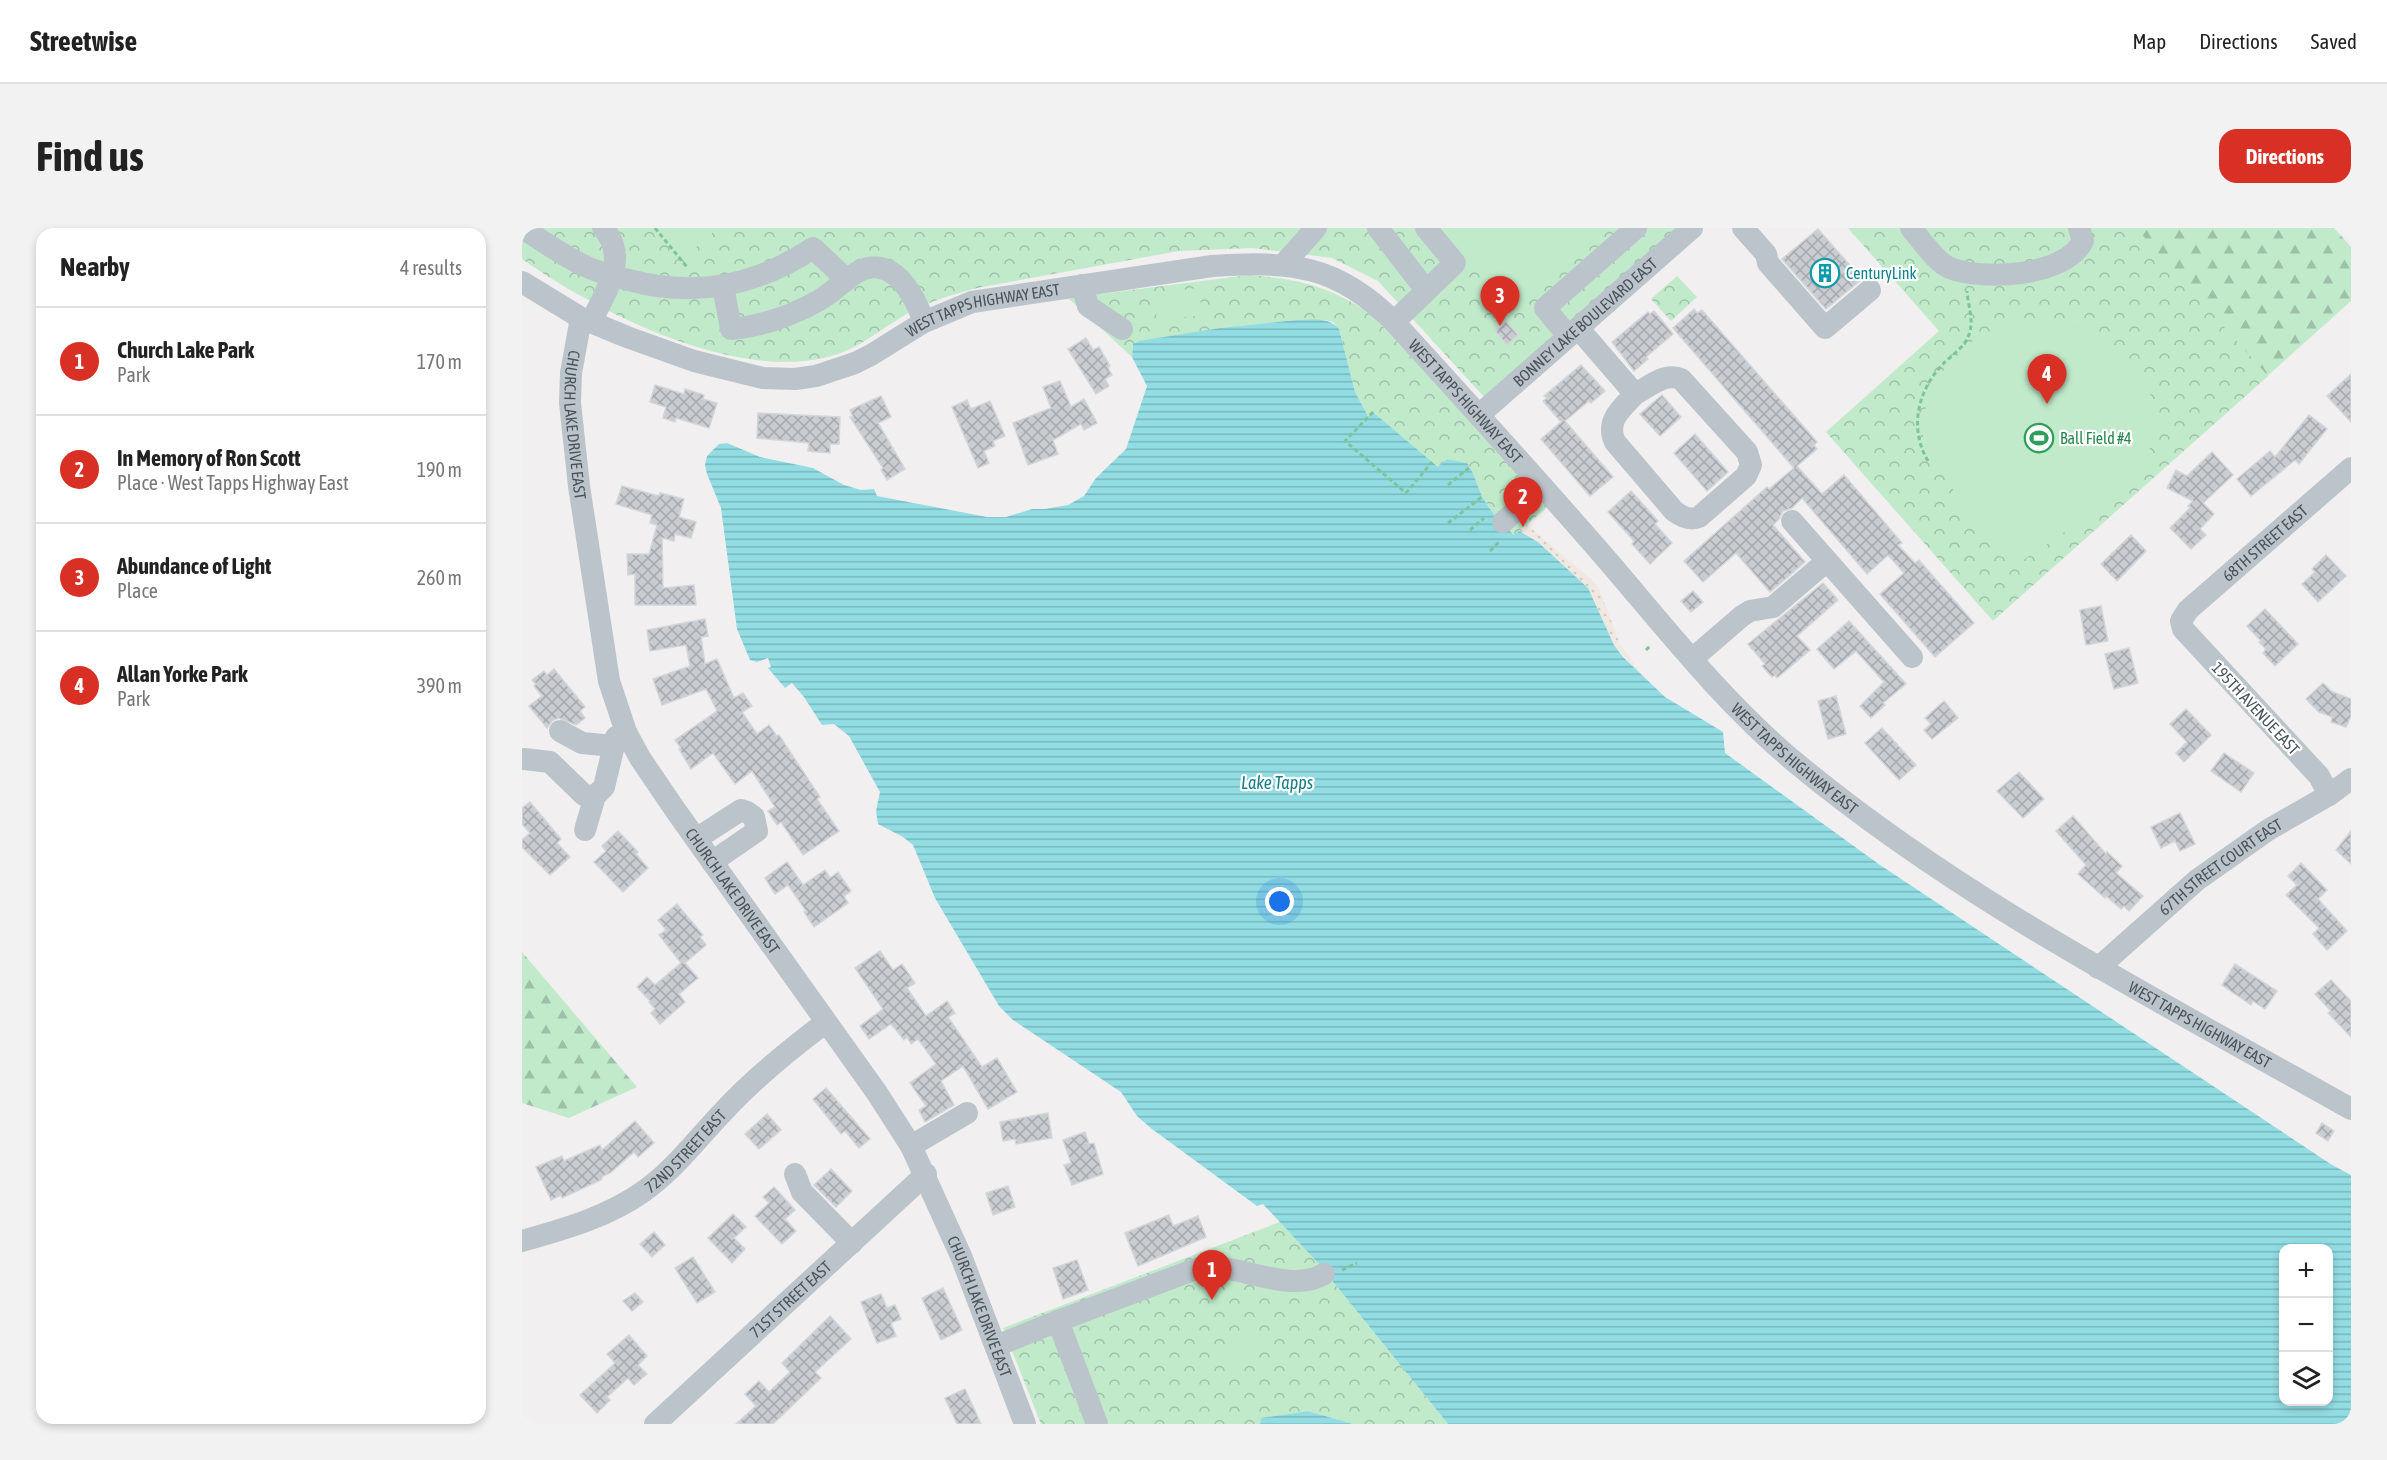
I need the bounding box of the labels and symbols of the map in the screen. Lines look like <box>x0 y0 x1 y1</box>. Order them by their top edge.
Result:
street label: BONNEY LAKE BOULEVARD EAST <box>1509 254 1661 390</box>
building icon: CenturyLink <box>1809 257 1841 289</box>
place label: CenturyLink <box>1846 264 1917 283</box>
pin: 3 <box>1480 276 1520 326</box>
street label: WEST TAPPS HIGHWAY EAST <box>902 280 1061 340</box>
street label: WEST TAPPS HIGHWAY EAST <box>1405 336 1526 467</box>
street label: CHURCH LAKE DRIVE EAST <box>561 349 590 501</box>
pin: 4 <box>2028 354 2066 404</box>
sports icon: Ball Field #4 <box>2023 422 2055 454</box>
place label: Ball Field #4 <box>2060 429 2132 447</box>
pin: 2 <box>1504 478 1542 527</box>
street label: 68TH STREET EAST <box>2219 501 2311 585</box>
street label: 195TH AVENUE EAST <box>2209 658 2303 758</box>
street label: WEST TAPPS HIGHWAY EAST <box>1728 699 1861 817</box>
water label: Lake Tapps <box>1241 772 1313 793</box>
street label: 67TH STREET COURT EAST <box>2155 815 2285 919</box>
street label: CHURCH LAKE DRIVE EAST <box>682 825 784 957</box>
your location <box>1265 887 1294 916</box>
street label: WEST TAPPS HIGHWAY EAST <box>2125 978 2274 1072</box>
street label: 72ND STREET EAST <box>641 1106 729 1196</box>
street label: CHURCH LAKE DRIVE EAST <box>944 1233 1015 1380</box>
pin: 1 <box>1192 1250 1232 1300</box>
street label: 71ST STREET EAST <box>746 1257 835 1341</box>

